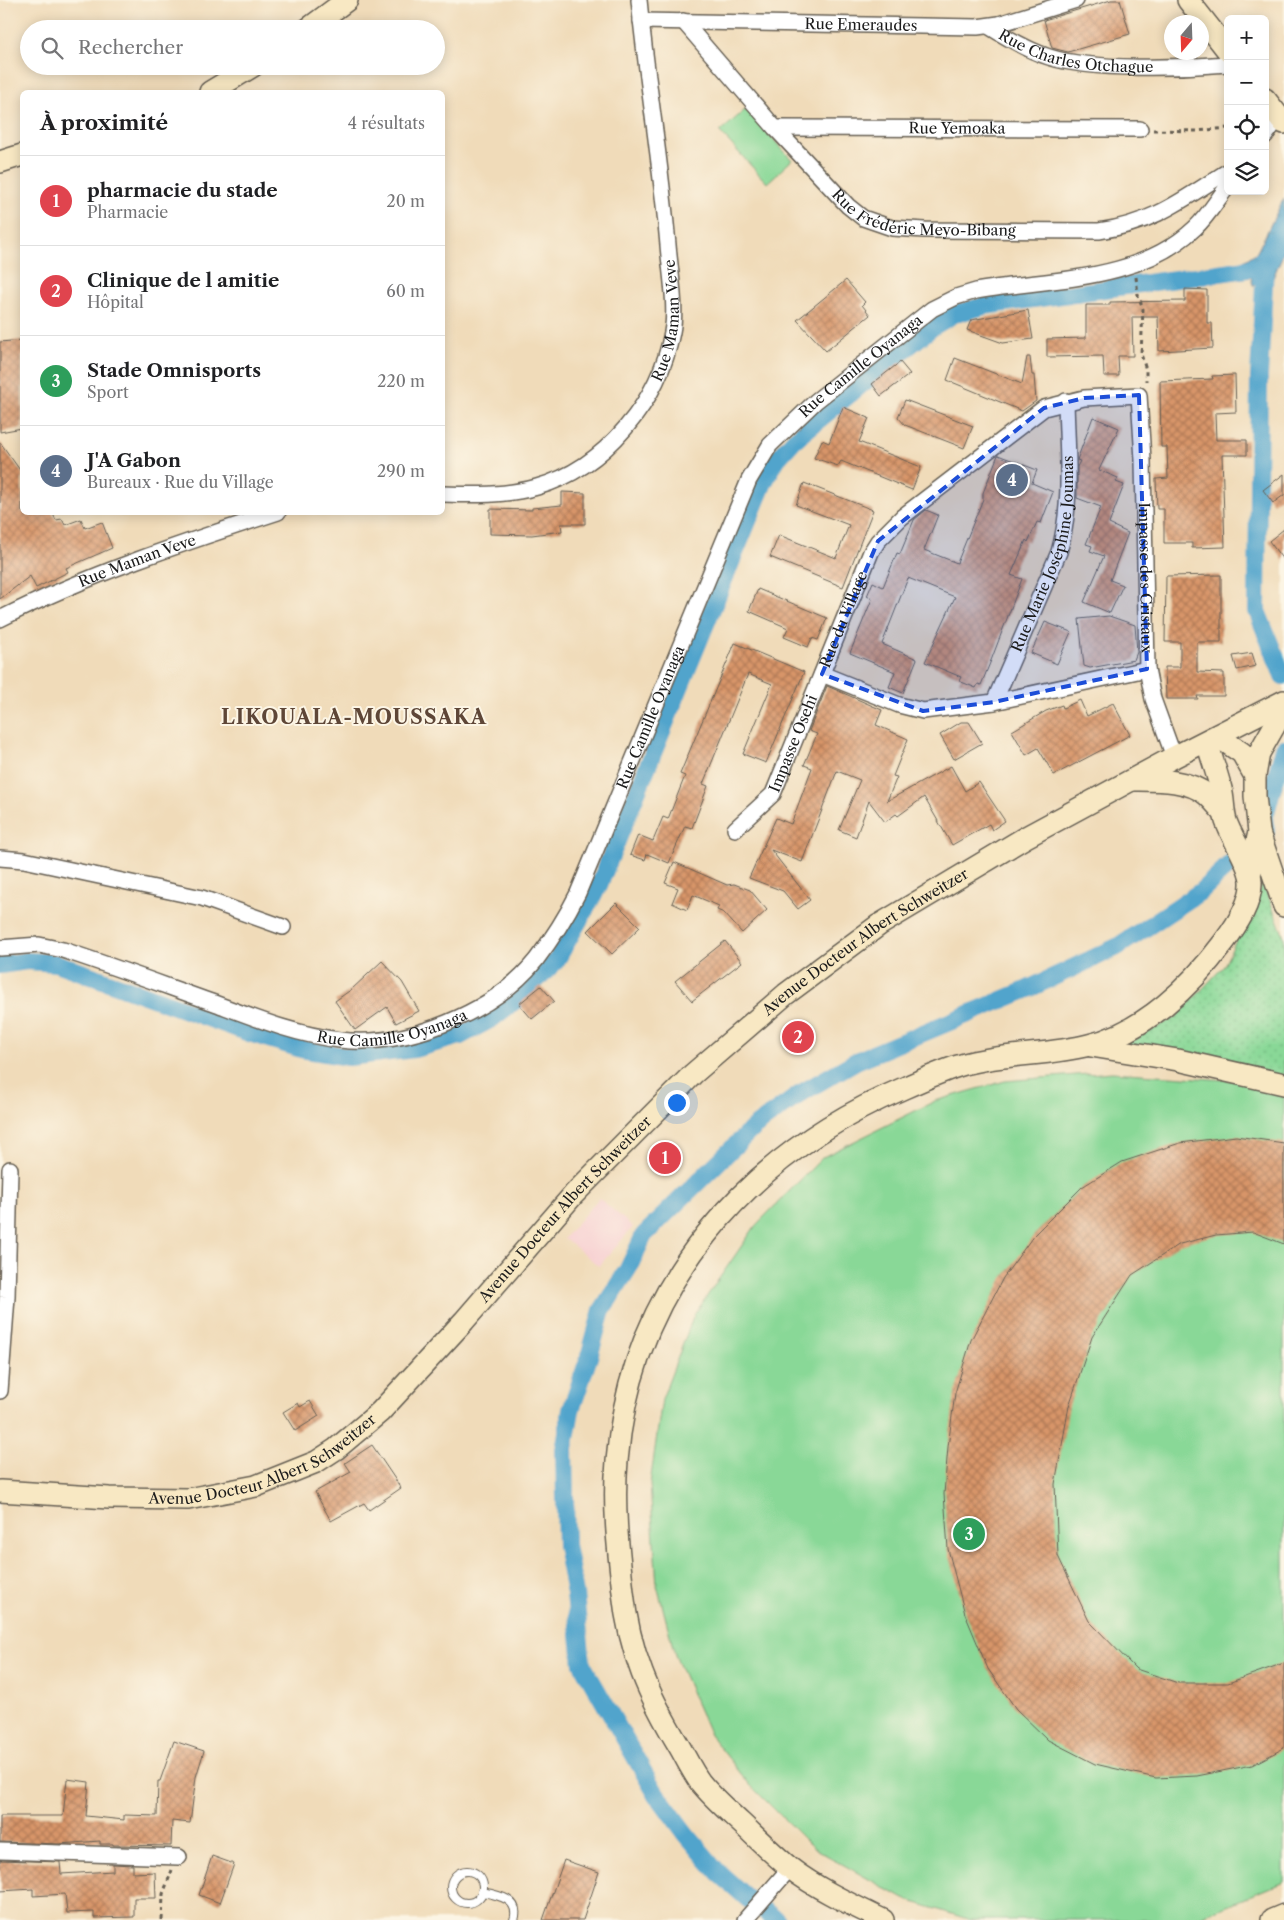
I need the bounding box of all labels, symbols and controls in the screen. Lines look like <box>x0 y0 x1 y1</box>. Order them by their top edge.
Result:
street label: Rue Emeraudes <box>804 14 918 35</box>
north arrow <box>1164 15 1209 60</box>
map controls <box>1224 15 1269 195</box>
button: + <box>1224 15 1269 60</box>
search box <box>20 20 445 75</box>
street label: Rue Charles Otchague <box>995 25 1154 76</box>
icon: search <box>38 34 66 62</box>
text: Rechercher <box>78 36 183 59</box>
button: − <box>1224 60 1269 105</box>
button: locate <box>1224 105 1269 150</box>
text: À proximité <box>40 110 168 135</box>
text: 4 résultats <box>348 113 425 133</box>
street label: Rue Yemoaka <box>909 118 1006 138</box>
button: layers <box>1224 150 1269 195</box>
text: pharmacie du stade <box>87 179 278 202</box>
street label: Rue Frédéric Meyo-Bibang <box>828 185 1016 240</box>
text: 1 <box>52 191 60 211</box>
text: 20 m <box>386 191 425 211</box>
text: Pharmacie <box>87 202 168 222</box>
street label: Rue Maman Veve <box>647 259 683 384</box>
text: Clinique de l amitie <box>87 269 279 292</box>
text: 2 <box>51 281 61 301</box>
text: 60 m <box>386 281 425 301</box>
text: Hôpital <box>87 292 144 312</box>
street label: Rue Camille Oyanaga <box>795 310 926 421</box>
text: Stade Omnisports <box>87 359 261 382</box>
text: 3 <box>51 371 61 391</box>
text: 220 m <box>377 371 425 391</box>
text: Sport <box>87 382 129 402</box>
text: J'A Gabon <box>87 449 181 472</box>
street label: Rue Marie Joséphine Joumas <box>1007 455 1077 655</box>
text: 4 <box>51 461 61 481</box>
text: 290 m <box>377 461 425 481</box>
pin: 4 <box>996 461 1028 499</box>
text: Bureaux · Rue du Village <box>87 472 274 492</box>
street label: Impasse des Cristaux <box>1135 502 1157 653</box>
street label: Rue Maman Veve <box>75 530 198 591</box>
street label: Rue du Village <box>815 568 871 671</box>
street label: Rue Camille Oyanaga <box>612 643 688 792</box>
street label: Impasse Osehi <box>765 691 821 795</box>
district label: LIKOUALA-MOUSSAKA <box>221 705 487 729</box>
street label: Avenue Docteur Albert Schweitzer <box>757 863 972 1020</box>
street label: Rue Camille Oyanaga <box>316 1005 470 1050</box>
pin: 2 <box>782 1018 814 1056</box>
your location <box>664 1090 690 1116</box>
street label: Avenue Docteur Albert Schweitzer <box>474 1111 655 1307</box>
pin: 1 <box>649 1139 681 1177</box>
street label: Avenue Docteur Albert Schweitzer <box>147 1409 380 1509</box>
pin: 3 <box>953 1515 985 1553</box>

